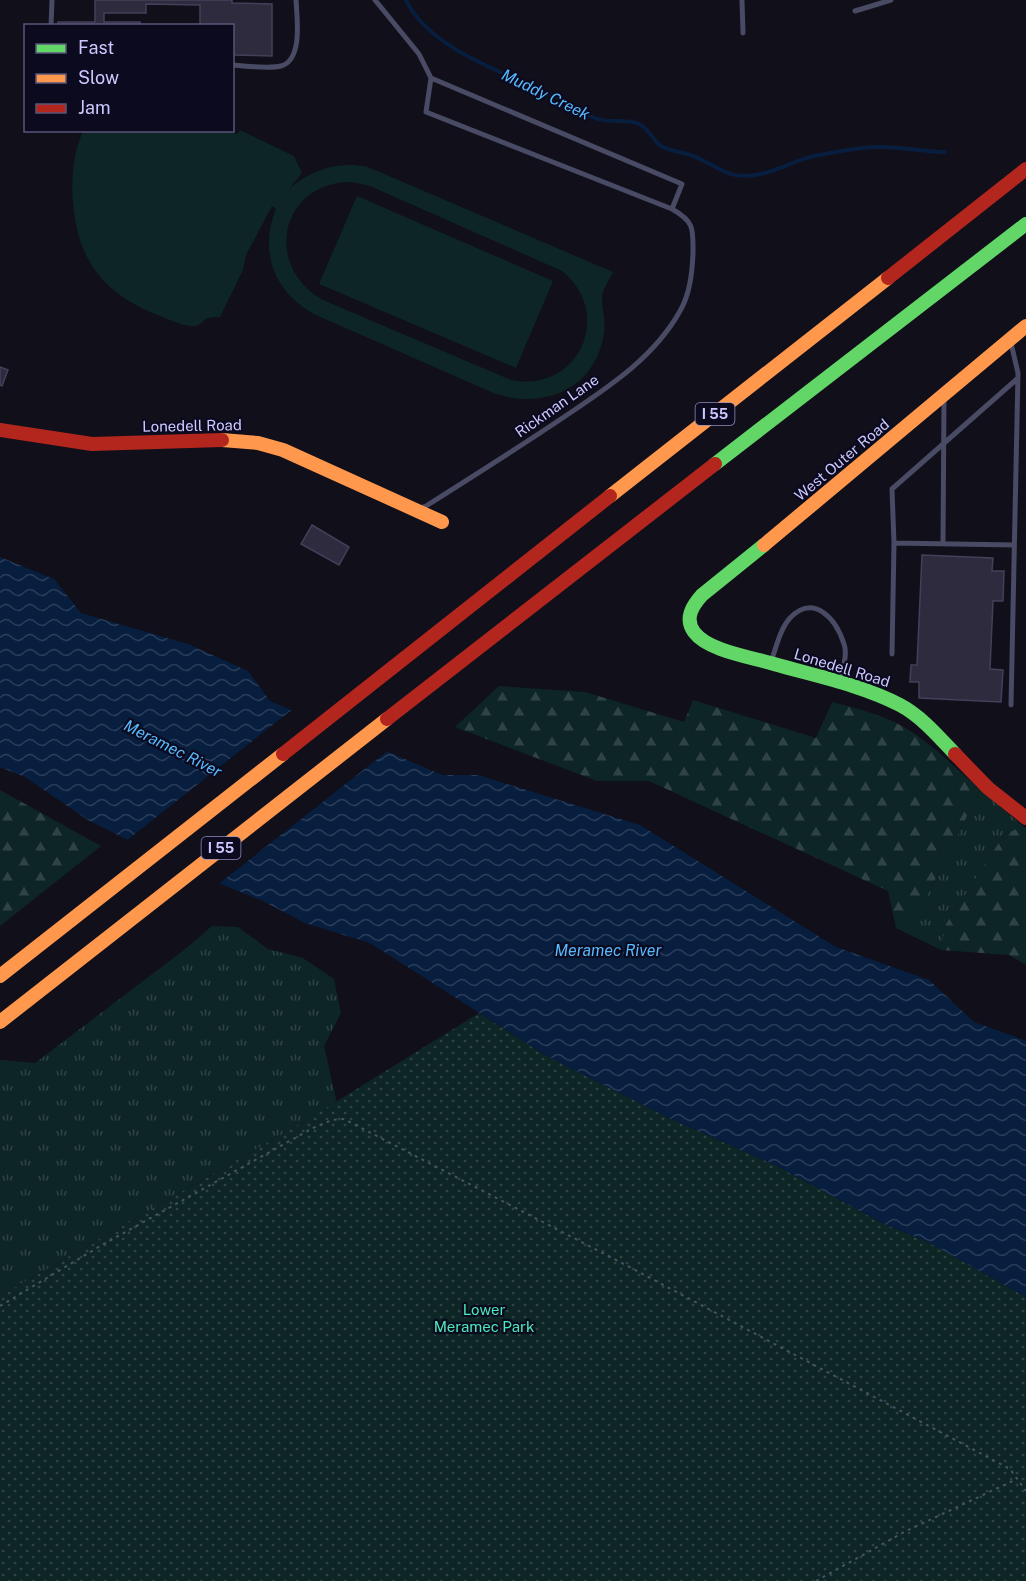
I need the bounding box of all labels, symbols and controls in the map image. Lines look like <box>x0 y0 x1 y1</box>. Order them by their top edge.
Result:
legend <box>24 24 234 132</box>
text: Fast <box>78 37 114 58</box>
water label: Muddy Creek <box>499 65 593 124</box>
text: Slow <box>78 67 119 88</box>
text: Jam <box>78 97 111 118</box>
street label: Rickman Lane <box>512 371 602 441</box>
road number: I 55 <box>696 403 734 425</box>
street label: West Outer Road <box>791 415 892 504</box>
street label: Lonedell Road <box>142 416 242 435</box>
street label: Lonedell Road <box>792 645 892 690</box>
water label: Meramec River <box>121 716 226 782</box>
road number: I 55 <box>202 837 240 859</box>
water label: Meramec River <box>554 941 663 960</box>
park label: Lower Meramec Park <box>434 1301 534 1335</box>

